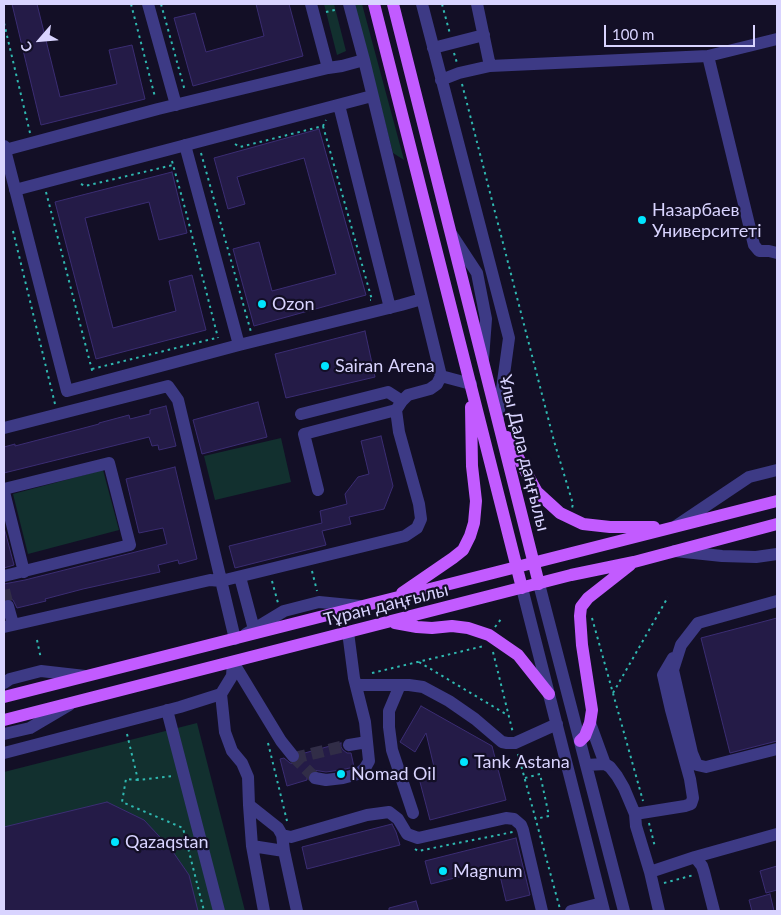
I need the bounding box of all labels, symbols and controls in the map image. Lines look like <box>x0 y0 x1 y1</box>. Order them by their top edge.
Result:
north arrow <box>15 15 65 65</box>
scale bar <box>606 15 757 47</box>
text: 100 m <box>612 25 654 43</box>
text: С <box>17 39 36 55</box>
place label: Назарбаев Университеті <box>652 199 762 242</box>
marker: Назарбаев Университеті <box>636 214 648 226</box>
place label: Ozon <box>272 293 314 315</box>
marker: Ozon <box>256 298 268 310</box>
place label: Sairan Arena <box>335 355 435 377</box>
marker: Sairan Arena <box>319 360 331 372</box>
street label: Ұлы Дала даңғылы <box>494 373 554 533</box>
street label: Тұран даңғылы <box>321 579 451 631</box>
place label: Tank Astana <box>474 751 570 773</box>
marker: Tank Astana <box>458 756 470 768</box>
place label: Nomad Oil <box>351 763 436 785</box>
marker: Nomad Oil <box>335 768 347 780</box>
place label: Qazaqstan <box>125 831 209 853</box>
marker: Qazaqstan <box>109 836 121 848</box>
place label: Magnum <box>453 860 523 882</box>
marker: Magnum <box>437 865 449 877</box>

